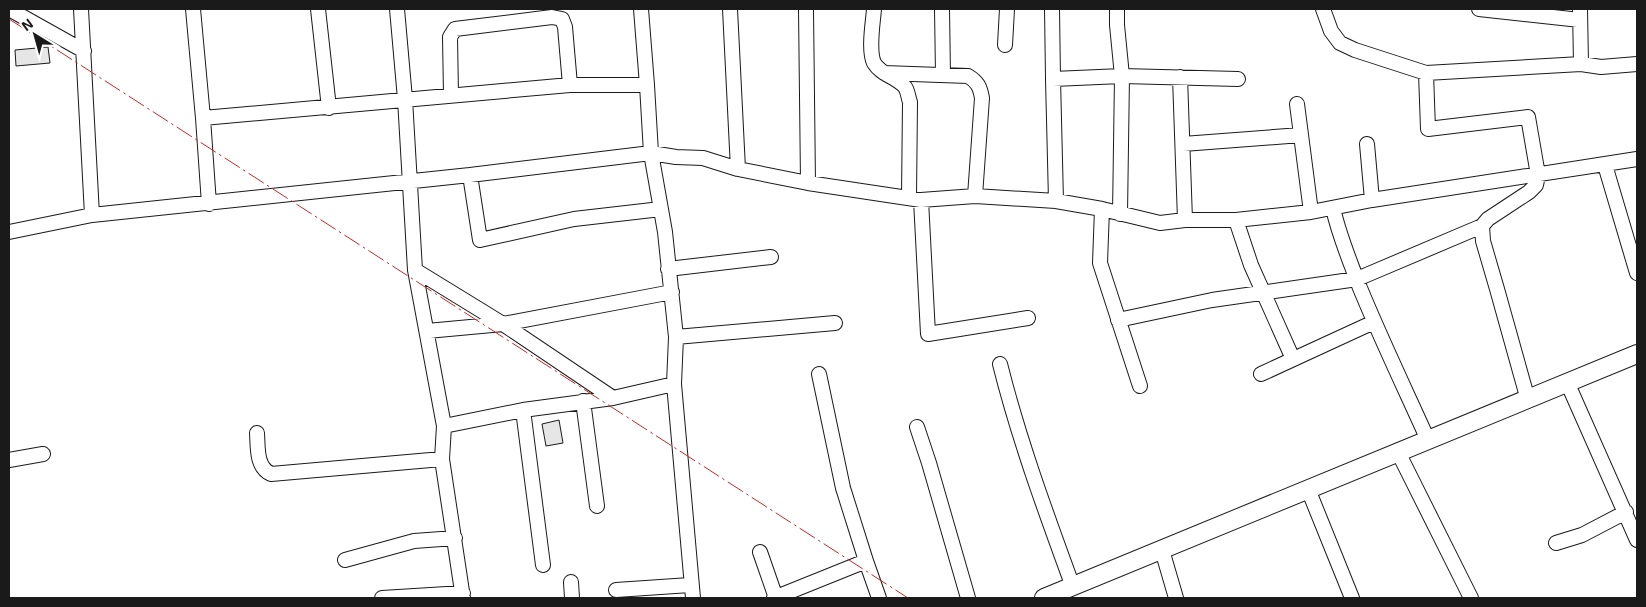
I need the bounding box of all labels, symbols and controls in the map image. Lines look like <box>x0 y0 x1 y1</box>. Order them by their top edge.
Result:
north arrow <box>10 10 60 60</box>
text: N <box>18 14 36 34</box>

